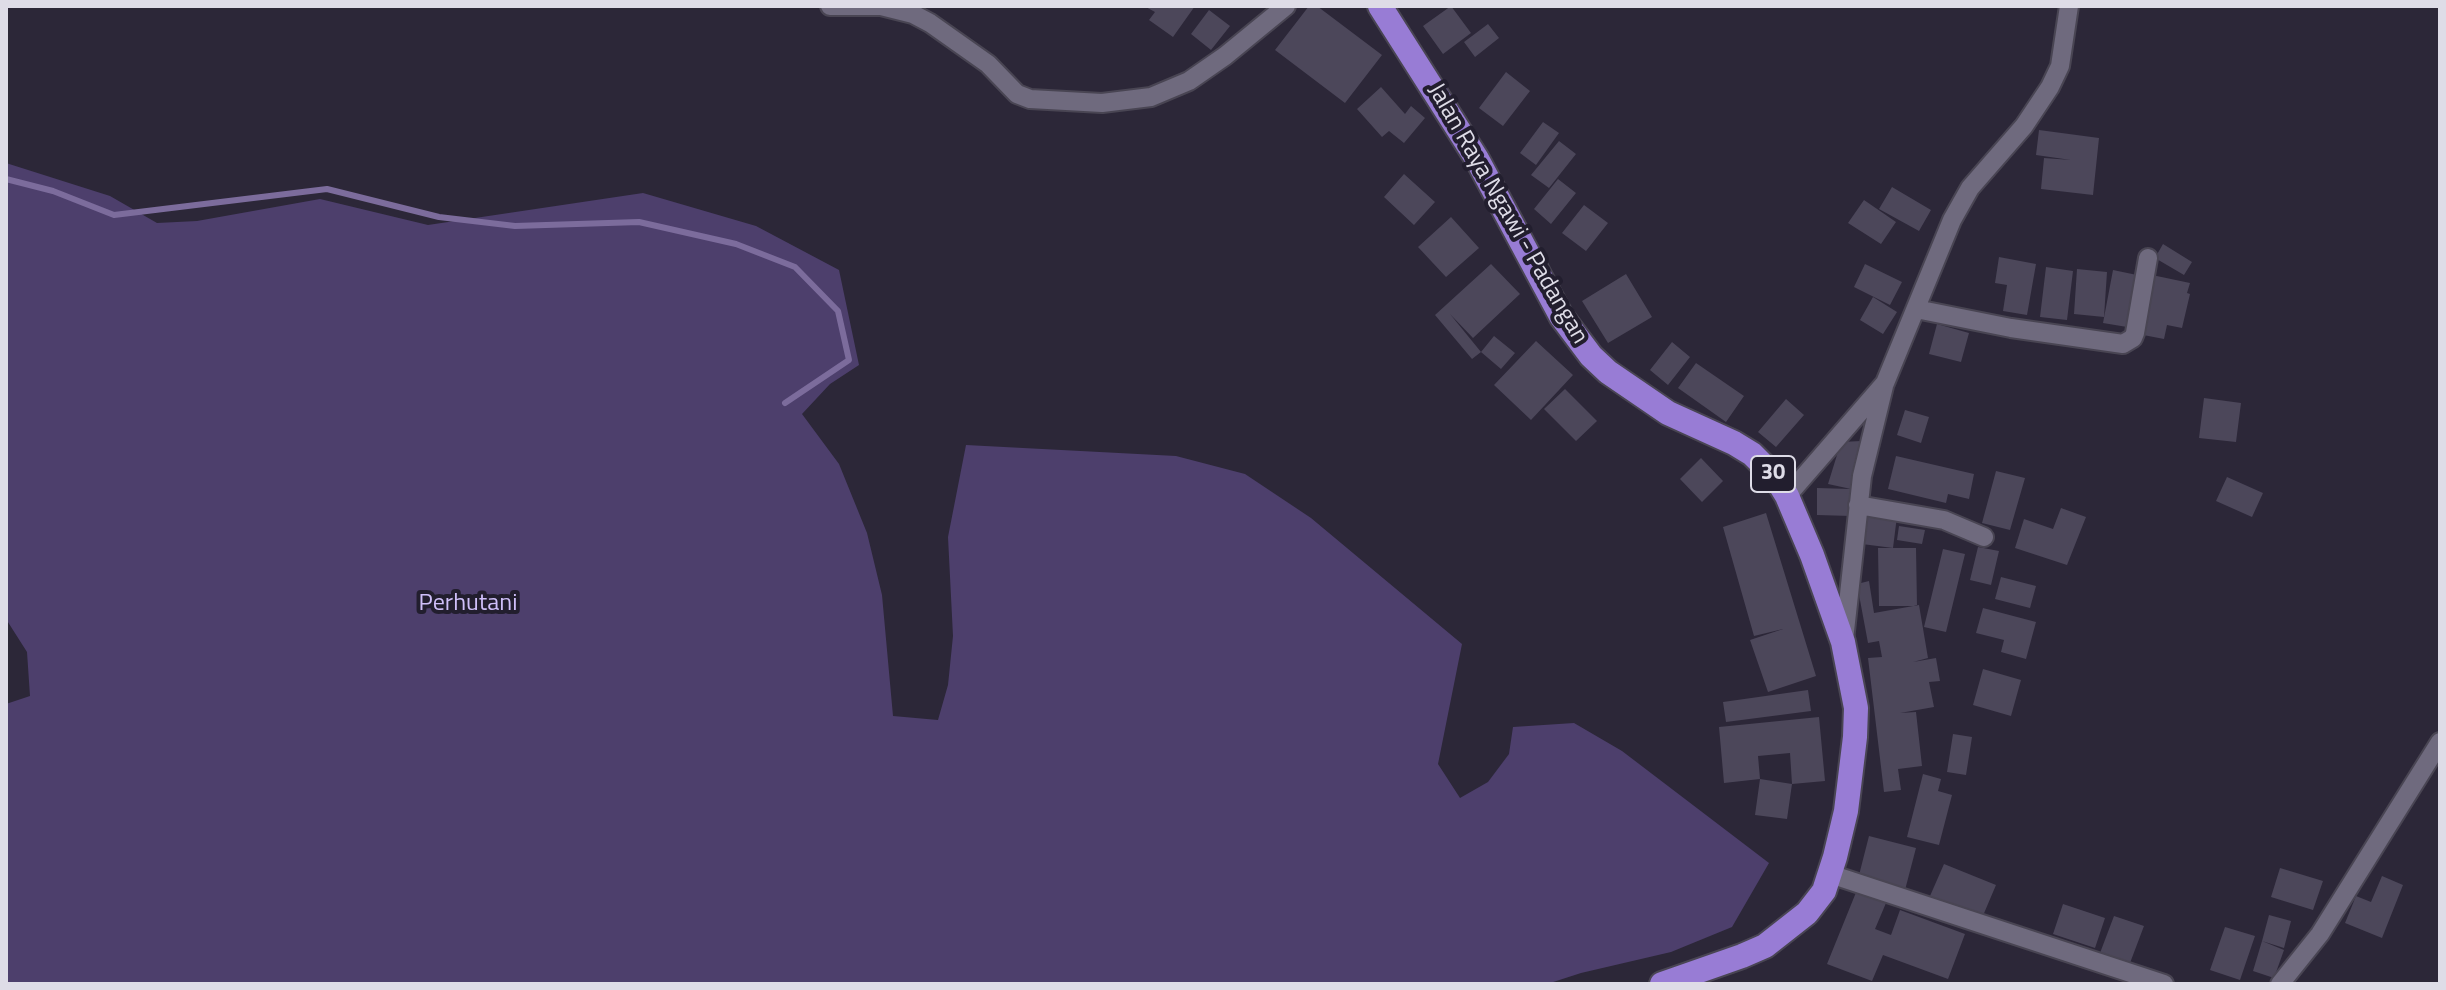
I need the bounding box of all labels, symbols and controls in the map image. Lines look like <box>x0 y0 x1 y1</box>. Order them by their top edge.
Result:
street label: Jalan Raya Ngawi - Padangan <box>1421 79 1593 349</box>
road number: 30 <box>1751 456 1795 492</box>
park label: Perhutani <box>419 590 517 618</box>

